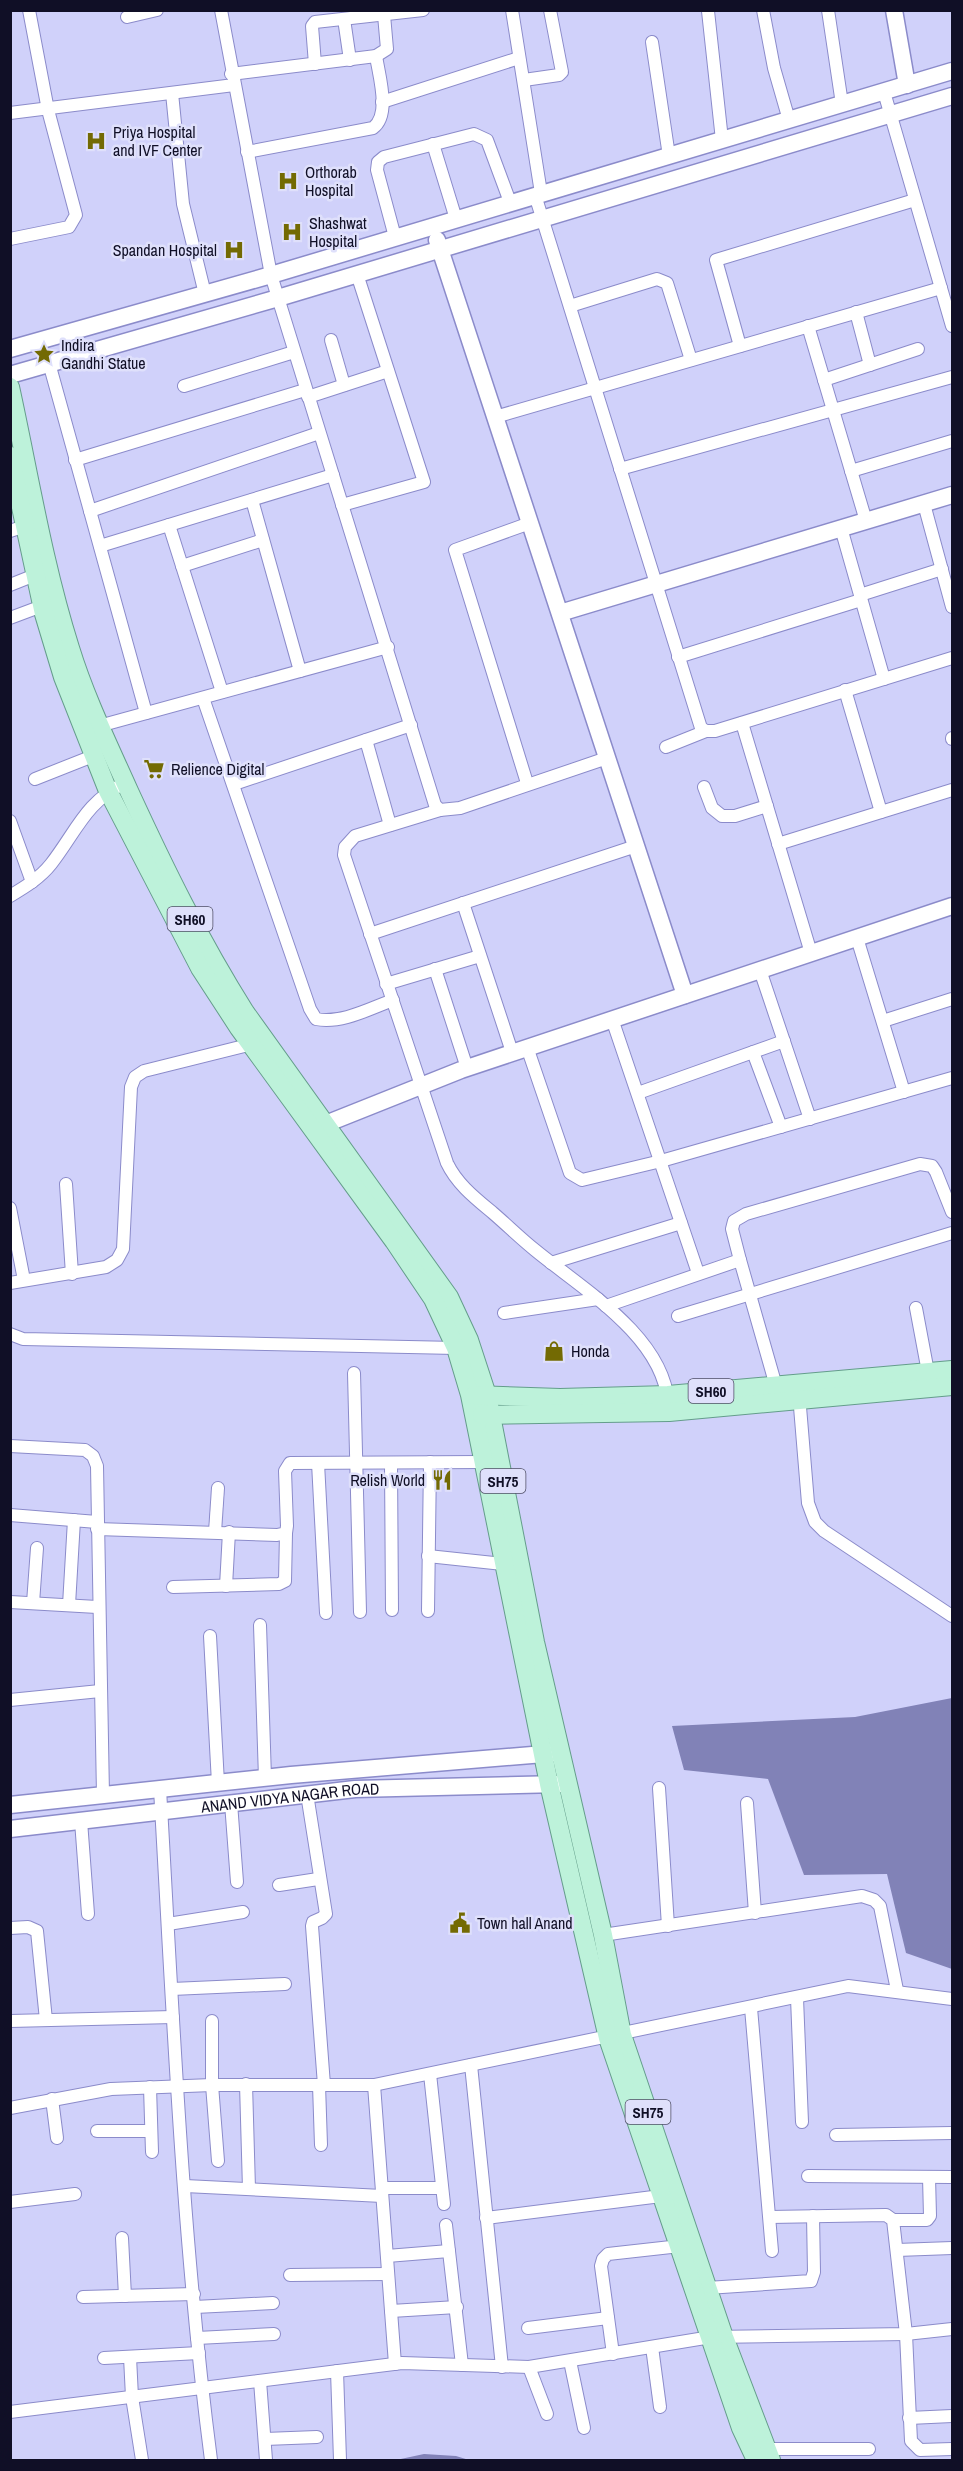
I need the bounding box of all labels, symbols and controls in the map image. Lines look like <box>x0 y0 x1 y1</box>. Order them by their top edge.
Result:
place label: Priya Hospital and IVF Center <box>113 121 203 161</box>
hospital icon: Priya Hospital and IVF Center <box>84 129 108 153</box>
place label: Orthorab Hospital <box>305 161 357 201</box>
hospital icon: Orthorab Hospital <box>276 169 300 193</box>
place label: Shashwat Hospital <box>309 212 367 252</box>
hospital icon: Shashwat Hospital <box>280 220 304 244</box>
hospital icon: Spandan Hospital <box>222 238 246 262</box>
place label: Spandan Hospital <box>113 239 217 261</box>
place label: Indira Gandhi Statue <box>61 334 146 374</box>
place icon: Indira Gandhi Statue <box>32 342 56 366</box>
supermarket icon: Relience Digital <box>142 757 166 781</box>
place label: Relience Digital <box>171 758 264 780</box>
road number: SH60 <box>168 907 213 931</box>
shop icon: Honda <box>542 1339 566 1363</box>
place label: Honda <box>571 1340 610 1362</box>
road number: SH60 <box>688 1379 734 1403</box>
restaurant icon: Relish World <box>430 1468 454 1492</box>
place label: Relish World <box>350 1469 425 1491</box>
road number: SH75 <box>480 1469 526 1493</box>
street label: ANAND VIDYA NAGAR ROAD <box>199 1777 380 1818</box>
public building icon: Town hall Anand <box>448 1911 472 1935</box>
place label: Town hall Anand <box>477 1912 573 1934</box>
road number: SH75 <box>626 2100 670 2124</box>

